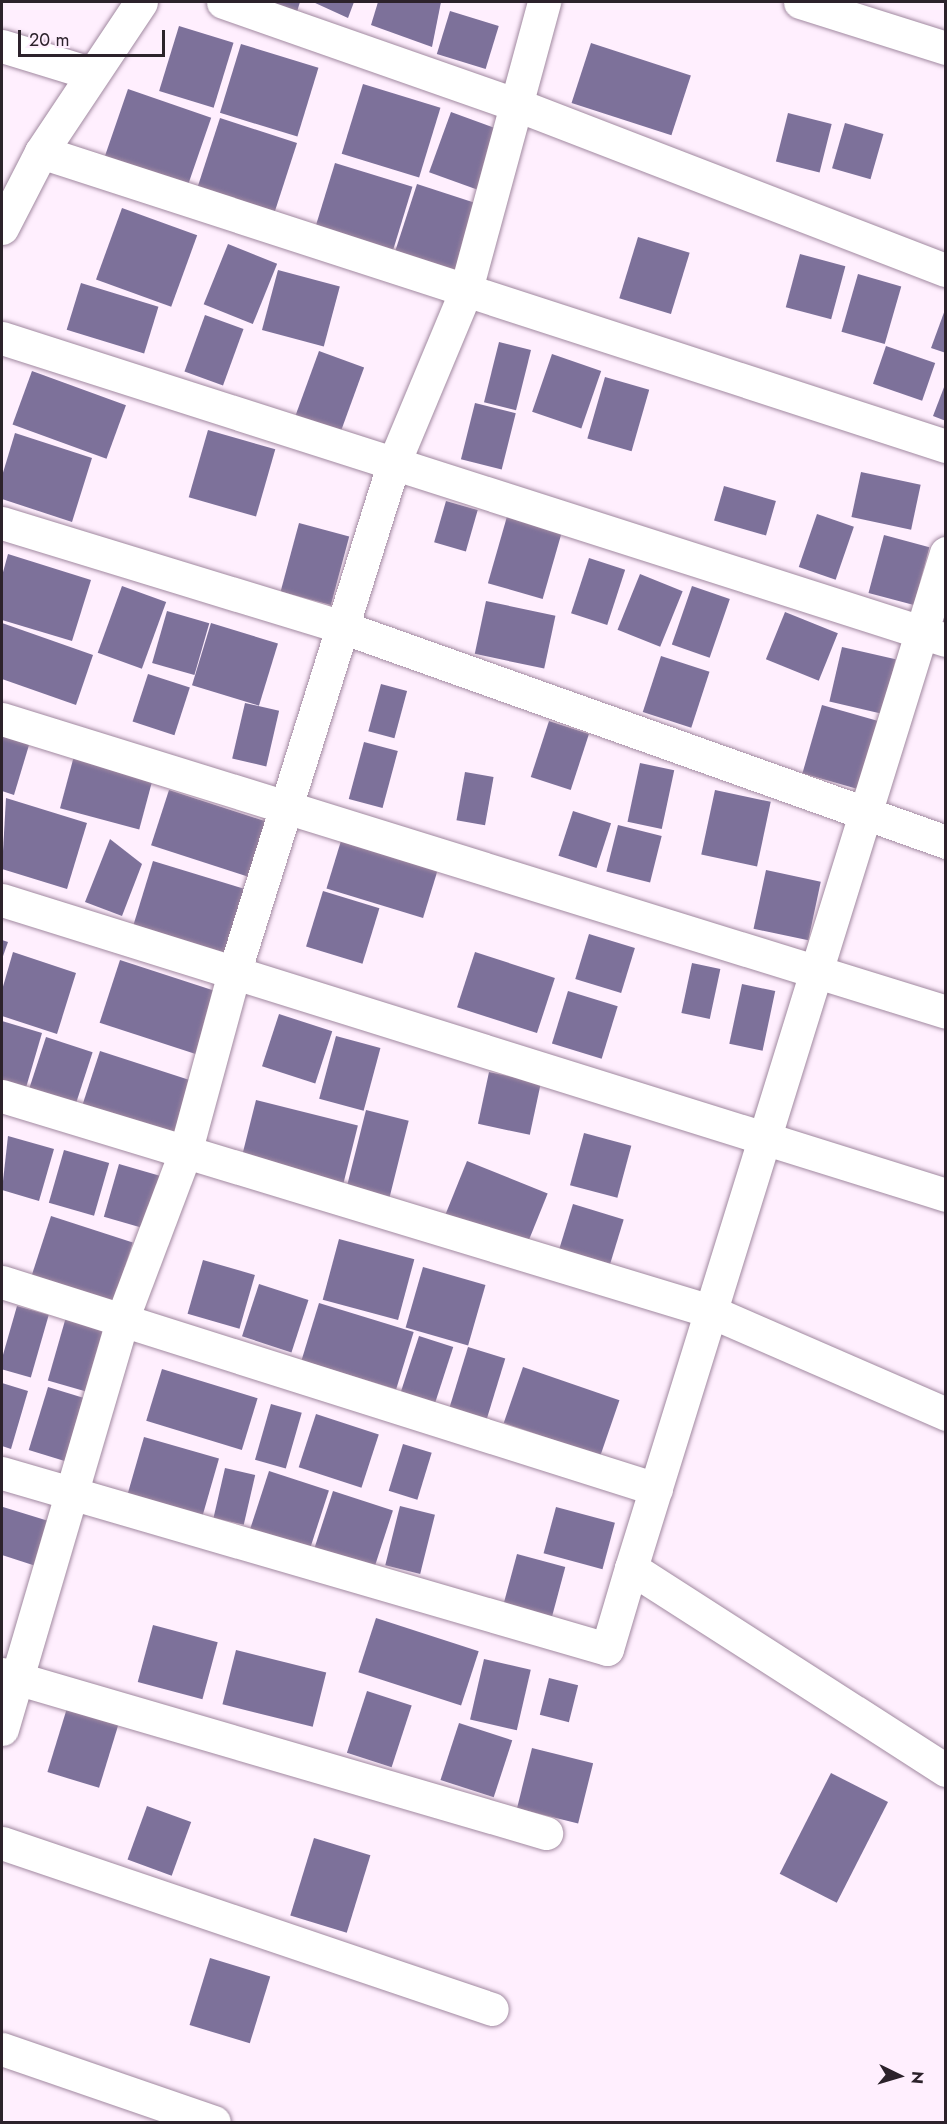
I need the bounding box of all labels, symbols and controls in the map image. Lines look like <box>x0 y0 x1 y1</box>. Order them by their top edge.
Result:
scale bar <box>21 18 168 56</box>
text: 20 m <box>29 27 69 53</box>
north arrow <box>869 2046 929 2106</box>
text: N <box>905 2070 929 2085</box>

